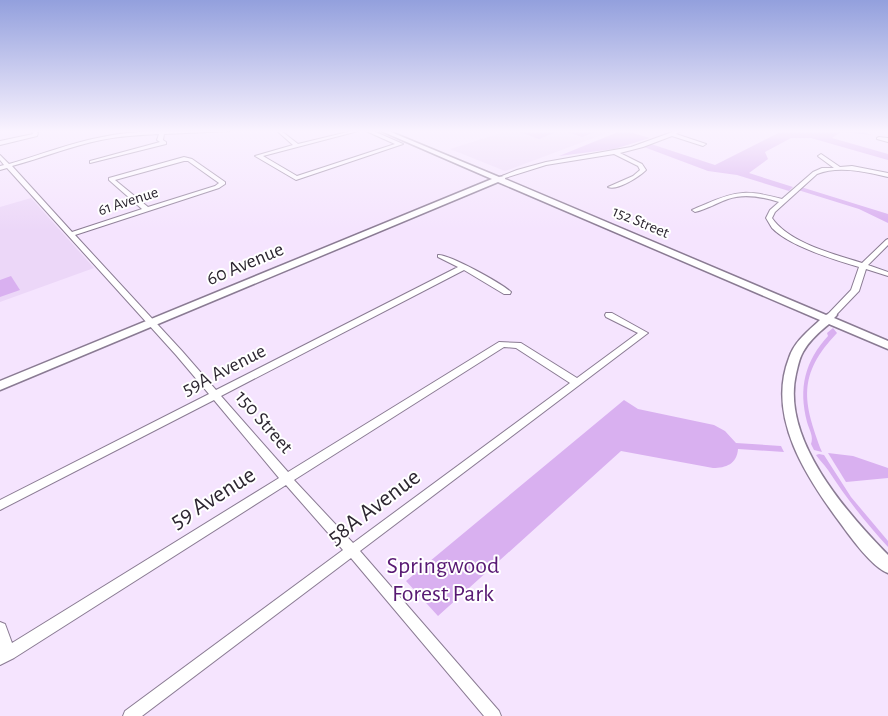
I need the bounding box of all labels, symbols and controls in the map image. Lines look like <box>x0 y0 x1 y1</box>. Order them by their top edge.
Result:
street label: 61 Avenue <box>96 184 160 218</box>
street label: 152 Street <box>610 203 672 241</box>
street label: 60 Avenue <box>204 239 286 289</box>
street label: 59A Avenue <box>179 340 269 400</box>
street label: 150 Street <box>231 387 297 458</box>
street label: 59 Avenue <box>166 463 260 533</box>
street label: 58A Avenue <box>323 465 425 549</box>
park label: Springwood Forest Park <box>387 554 499 606</box>

